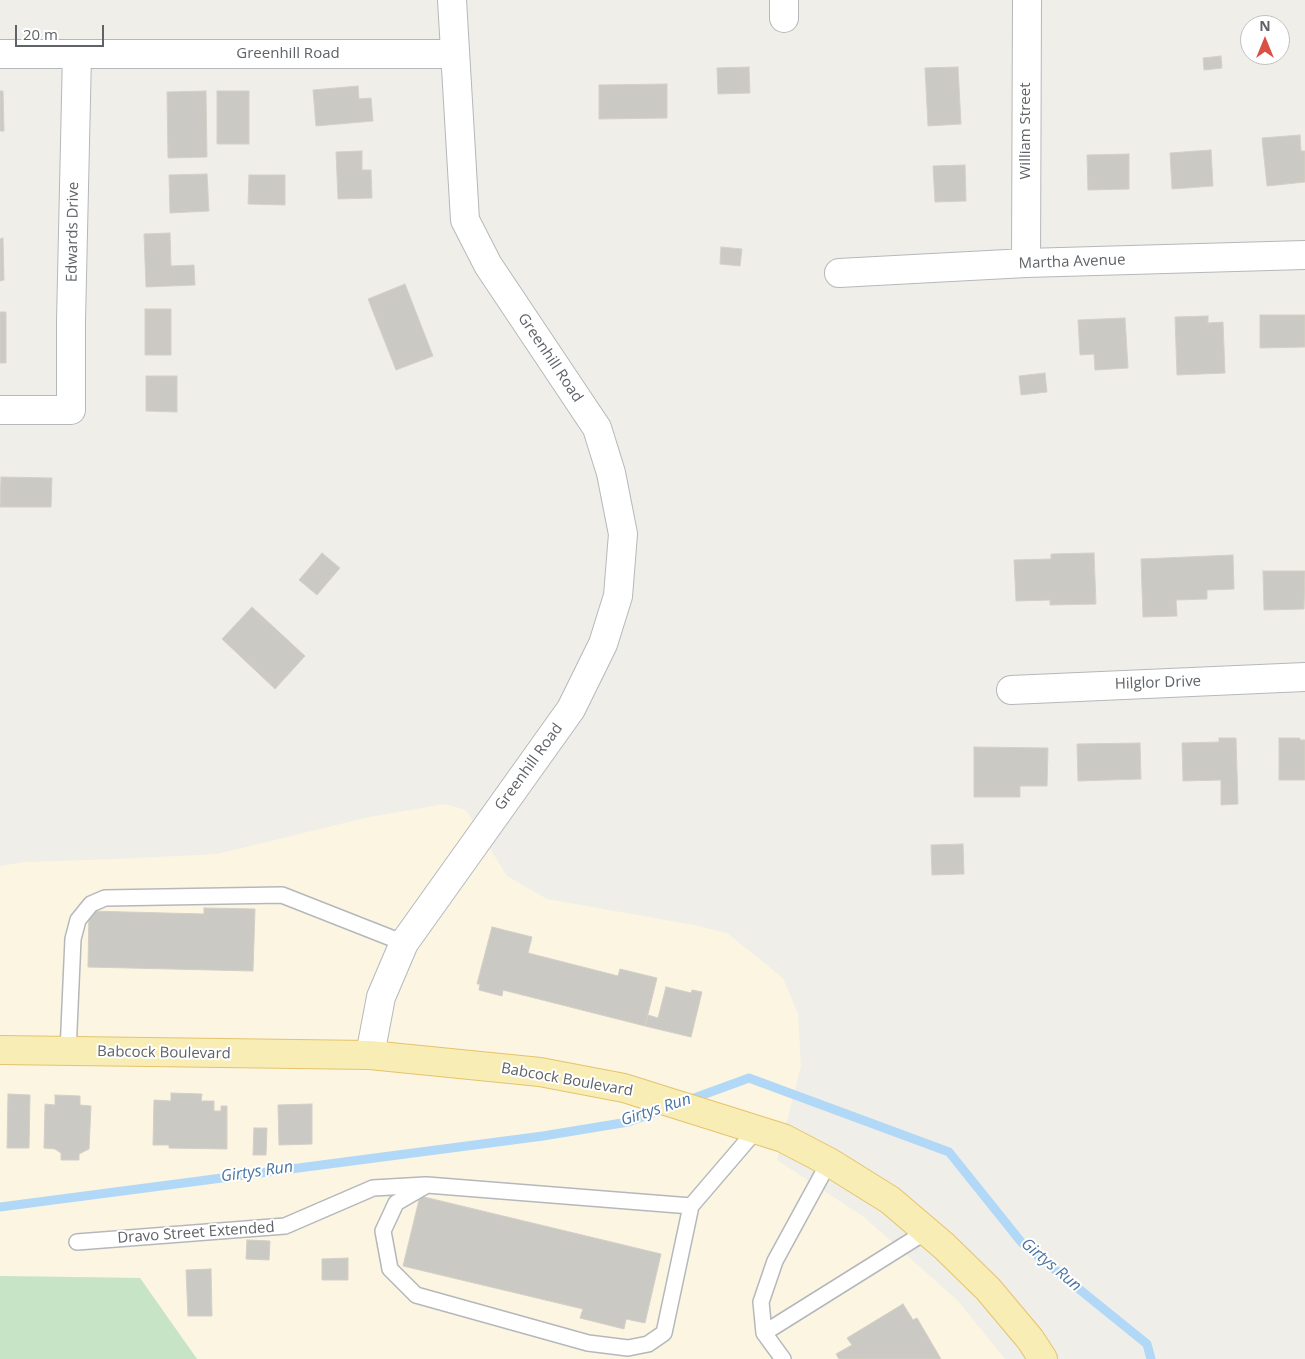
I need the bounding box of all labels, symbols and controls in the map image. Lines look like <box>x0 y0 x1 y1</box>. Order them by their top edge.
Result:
scale bar <box>18 15 106 47</box>
north arrow <box>1240 15 1290 65</box>
text: N <box>1259 16 1271 35</box>
text: 20 m <box>23 24 58 44</box>
street label: Greenhill Road <box>236 45 340 63</box>
street label: William Street <box>1017 82 1035 180</box>
street label: Edwards Drive <box>63 182 83 282</box>
street label: Martha Avenue <box>1018 251 1126 273</box>
street label: Greenhill Road <box>514 310 586 406</box>
street label: Hilglor Drive <box>1115 672 1201 694</box>
street label: Greenhill Road <box>491 720 567 814</box>
street label: Babcock Boulevard <box>97 1043 231 1063</box>
street label: Babcock Boulevard <box>500 1060 634 1100</box>
water label: Girtys Run <box>619 1090 693 1130</box>
water label: Girtys Run <box>220 1157 294 1187</box>
street label: Dravo Street Extended <box>117 1219 275 1247</box>
water label: Girtys Run <box>1017 1234 1085 1296</box>

